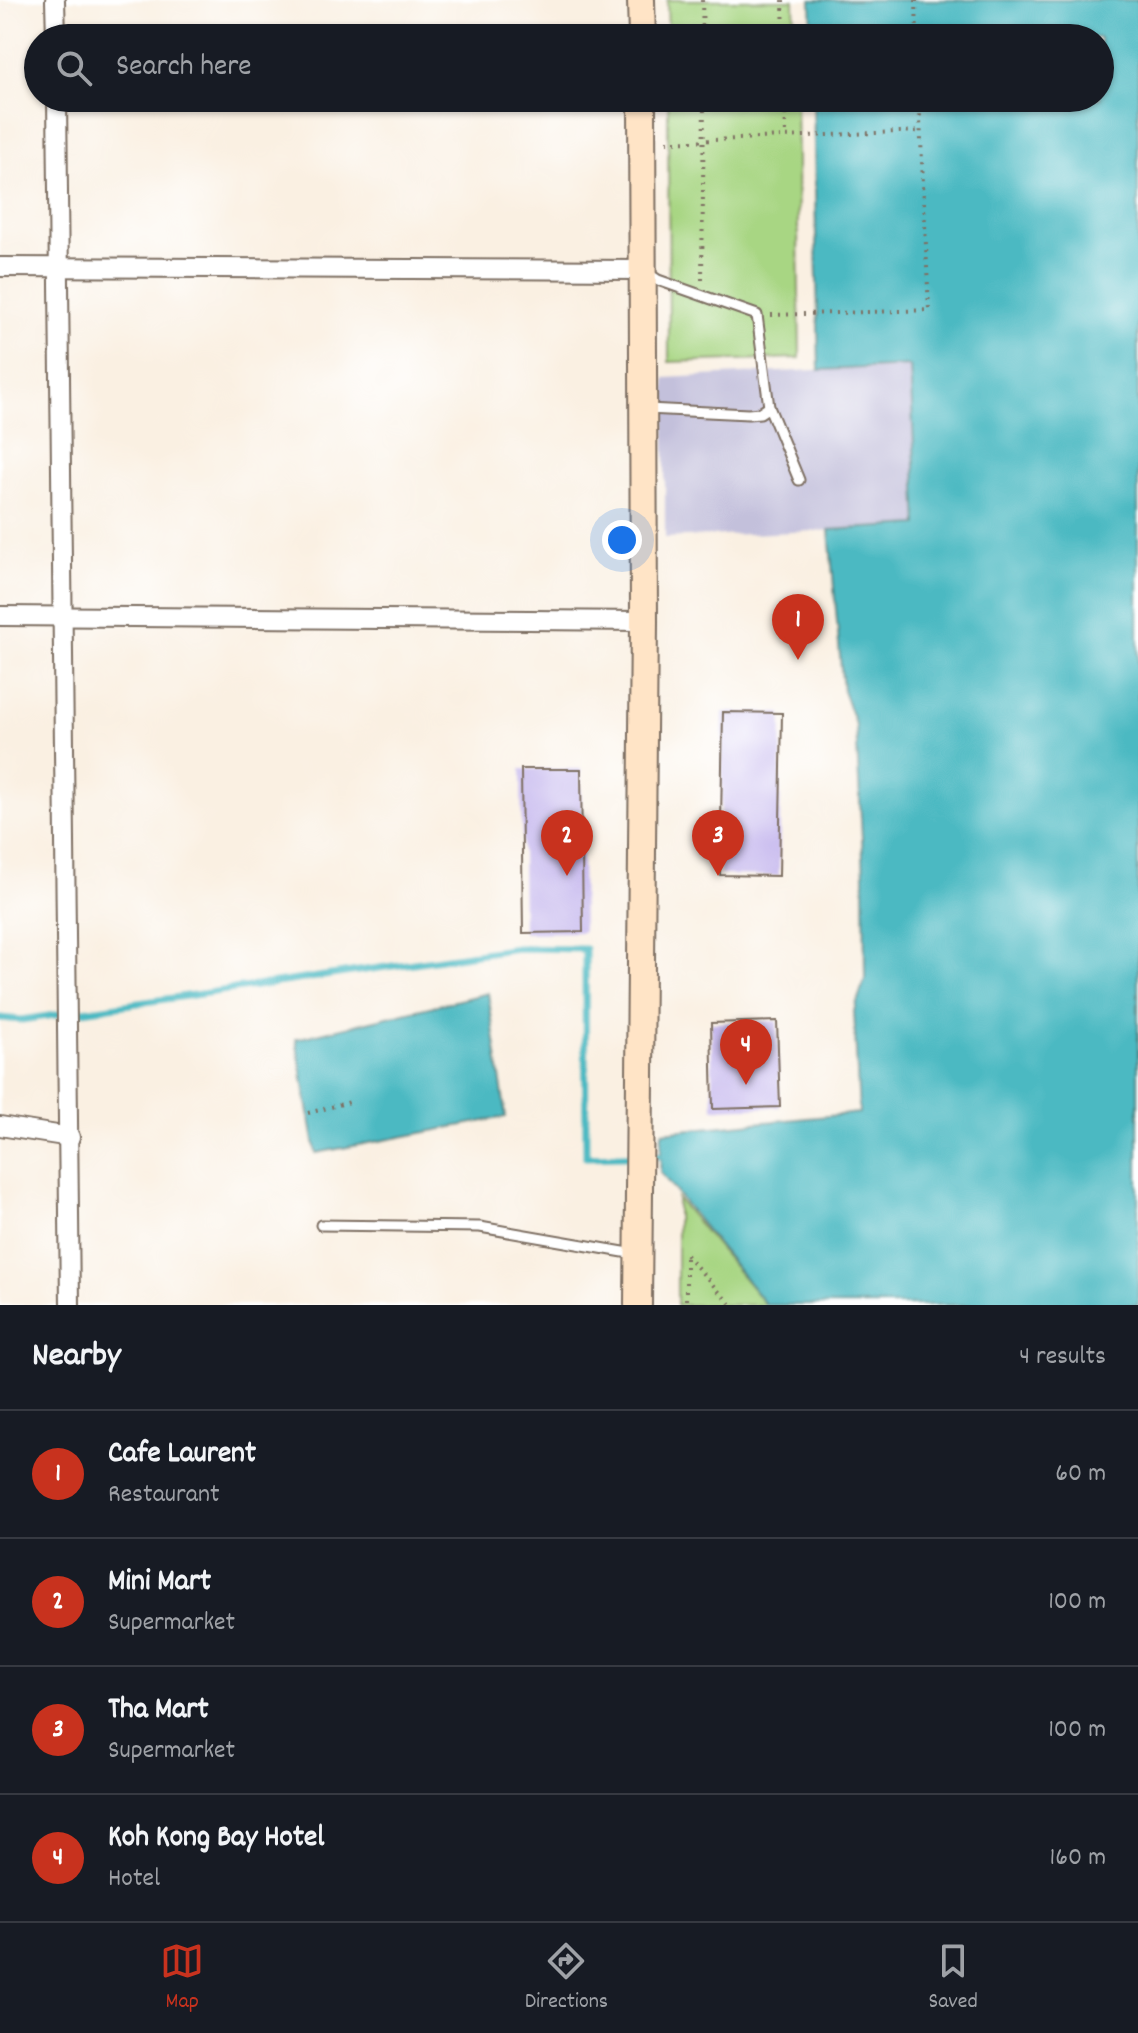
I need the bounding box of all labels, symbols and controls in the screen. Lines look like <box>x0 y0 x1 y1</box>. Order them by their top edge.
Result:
search box <box>24 24 1114 112</box>
icon: search <box>52 46 96 90</box>
text: Search here <box>116 47 252 90</box>
your location <box>602 520 642 560</box>
pin: 1 <box>772 594 824 660</box>
pin: 2 <box>541 810 593 876</box>
pin: 3 <box>692 810 744 876</box>
pin: 4 <box>720 1019 772 1085</box>
text: Nearby <box>32 1333 121 1382</box>
text: 4 results <box>1019 1339 1106 1376</box>
text: Cafe Laurent <box>108 1434 256 1477</box>
text: 1 <box>55 1456 61 1493</box>
text: 60 m <box>1055 1456 1106 1493</box>
text: Restaurant <box>108 1477 220 1514</box>
text: Mini Mart <box>108 1562 211 1605</box>
text: 2 <box>52 1584 64 1621</box>
text: 100 m <box>1048 1584 1106 1621</box>
text: Supermarket <box>108 1605 235 1642</box>
text: Tha Mart <box>108 1690 209 1733</box>
text: 3 <box>52 1712 64 1749</box>
text: 100 m <box>1048 1712 1106 1749</box>
text: Supermarket <box>108 1733 235 1770</box>
text: Koh Kong Bay Hotel <box>108 1818 324 1861</box>
text: 4 <box>53 1840 63 1877</box>
text: 160 m <box>1050 1840 1106 1877</box>
text: Hotel <box>108 1861 160 1898</box>
tab: Map <box>160 1939 204 2018</box>
tab: Directions <box>525 1939 608 2018</box>
tab: Saved <box>929 1939 978 2018</box>

